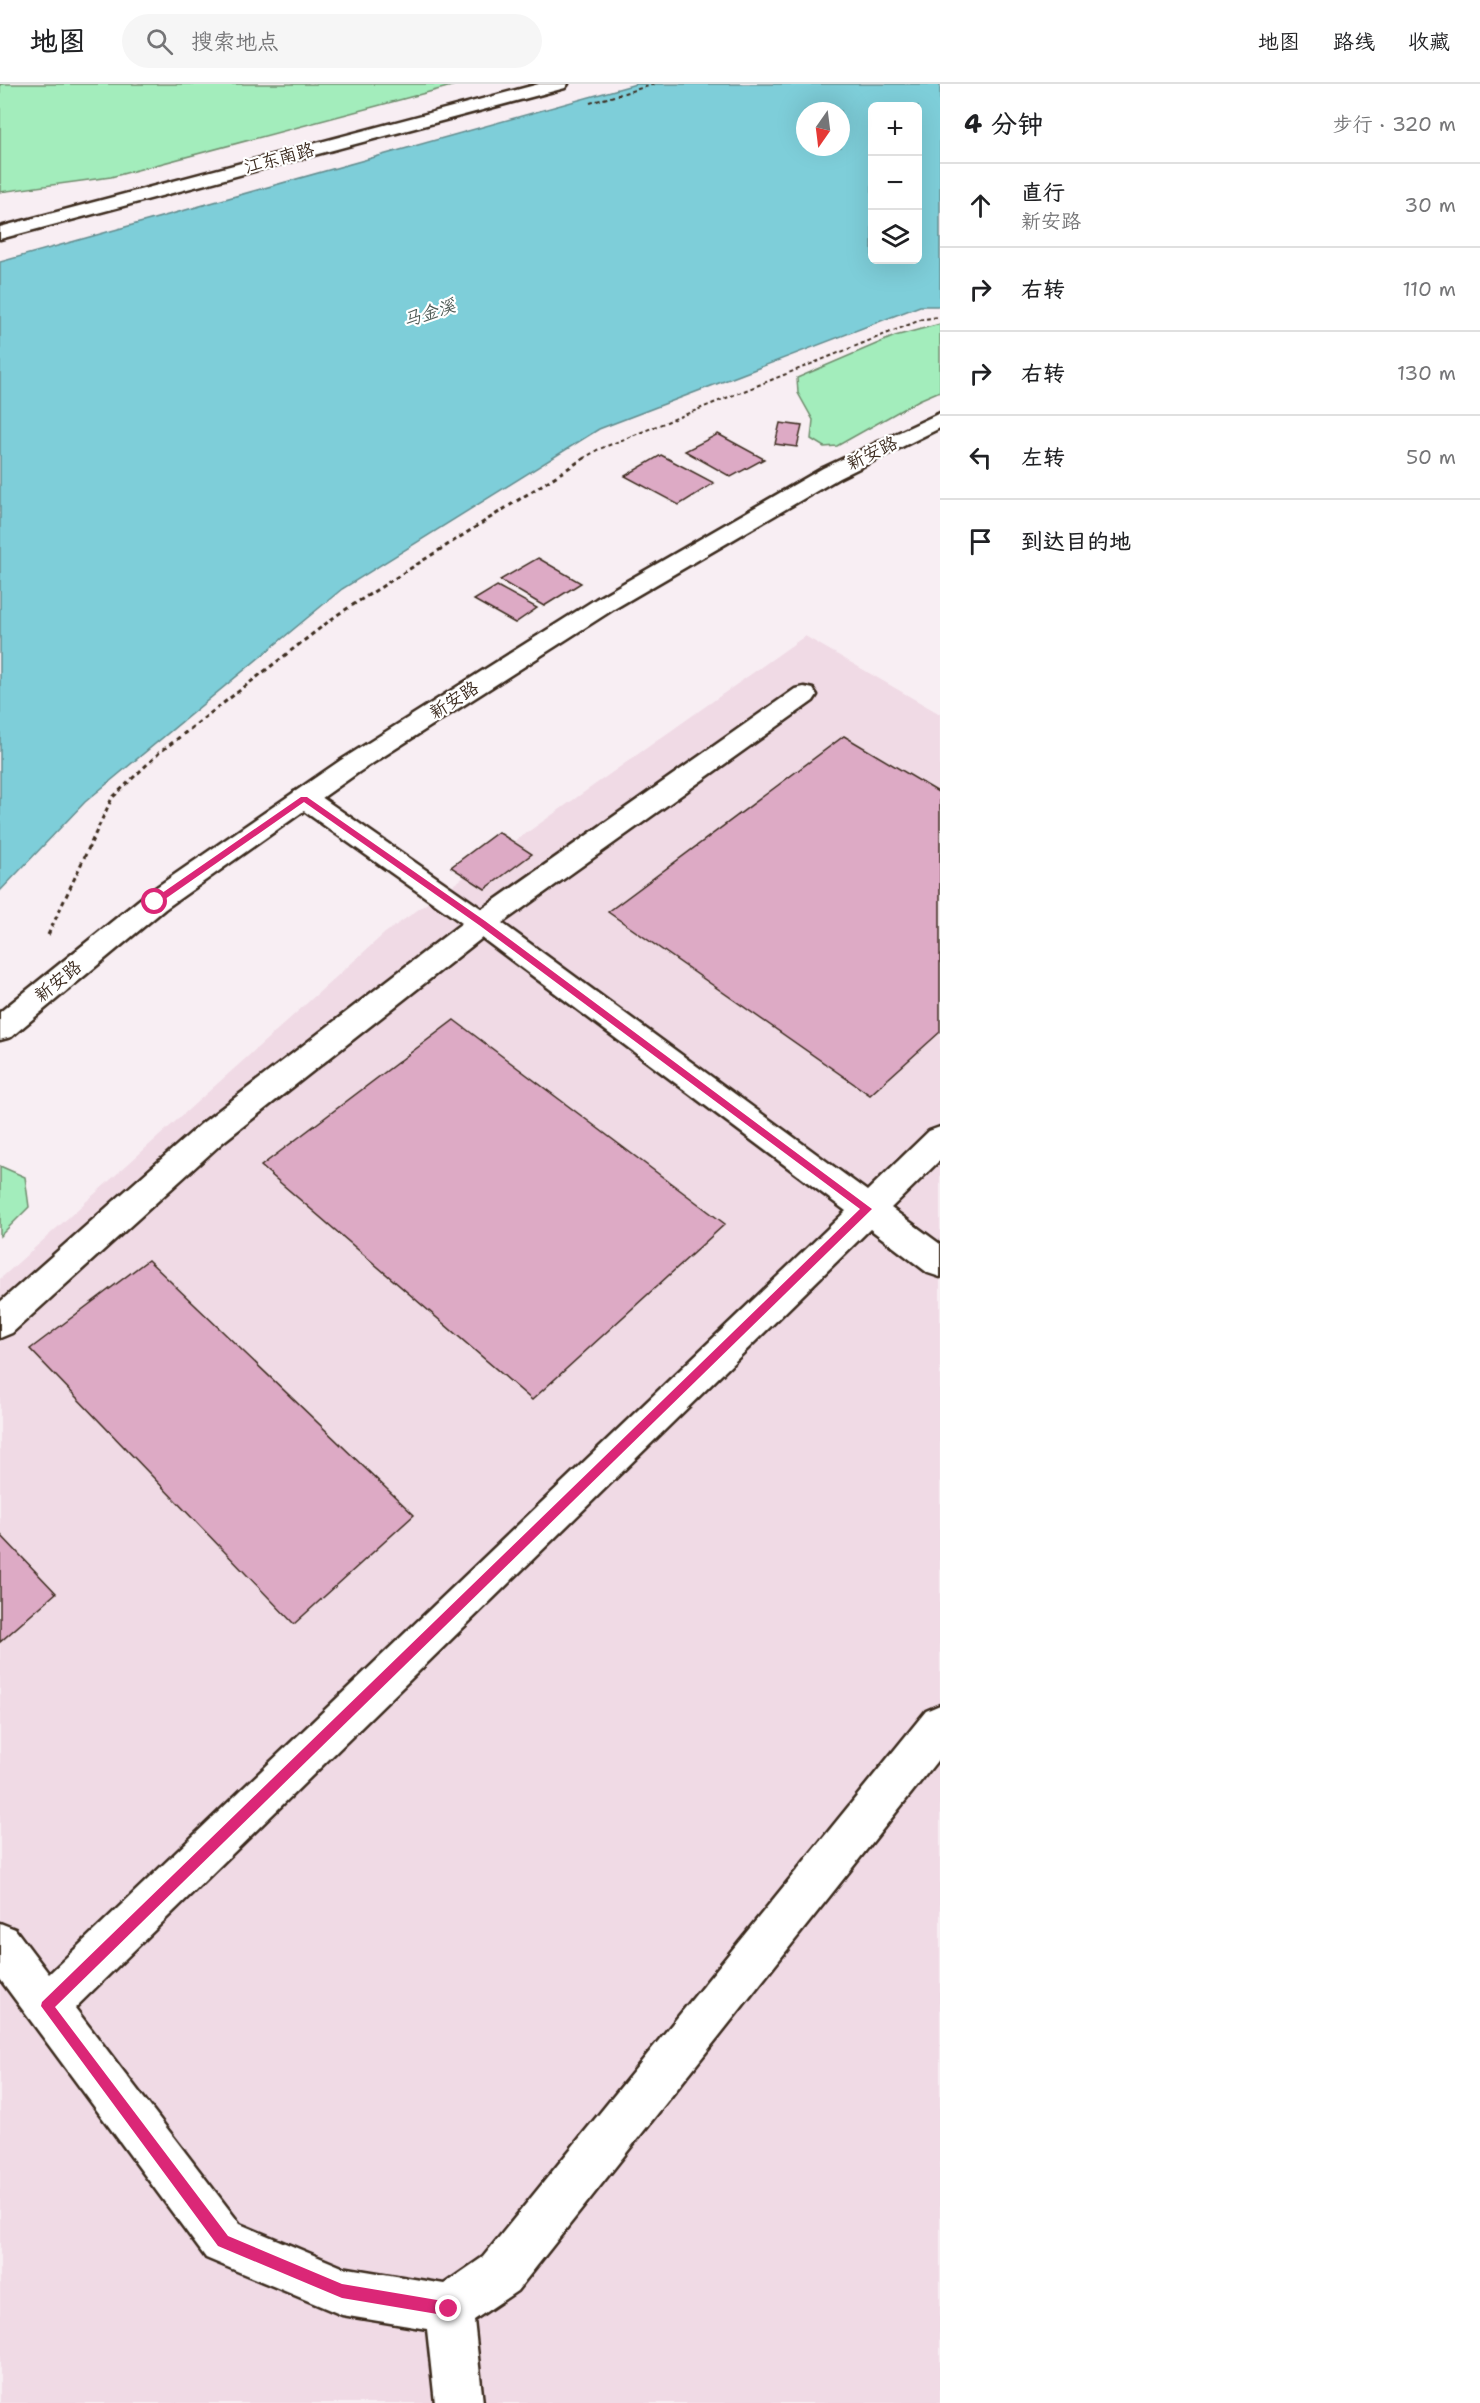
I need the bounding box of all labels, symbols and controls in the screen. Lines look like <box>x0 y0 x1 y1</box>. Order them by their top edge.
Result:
search box <box>122 14 542 68</box>
text: 地图 <box>30 22 86 60</box>
icon: search <box>143 25 176 58</box>
text: 搜索地点 <box>191 27 279 56</box>
text: 地图 <box>1258 28 1300 56</box>
text: 路线 <box>1333 28 1375 56</box>
text: 收藏 <box>1408 28 1450 56</box>
north arrow <box>796 102 850 156</box>
map controls <box>868 102 922 264</box>
button: + <box>868 102 922 156</box>
text: 4 分钟 <box>964 106 1043 141</box>
text: 步行 · 320 m <box>1333 111 1456 137</box>
street label: 江东南路 <box>241 137 317 179</box>
button: − <box>868 156 922 210</box>
text: 直行 <box>1021 178 1065 207</box>
icon: ahead <box>964 189 997 222</box>
text: 30 m <box>1404 192 1456 218</box>
text: 新安路 <box>1021 208 1081 234</box>
button: layers <box>868 210 922 264</box>
icon: right <box>964 273 997 306</box>
text: 右转 <box>1021 275 1065 304</box>
text: 110 m <box>1402 276 1456 302</box>
water label: 马金溪 <box>400 293 459 333</box>
icon: right <box>964 357 997 390</box>
text: 右转 <box>1021 359 1065 388</box>
text: 130 m <box>1397 360 1456 386</box>
street label: 新安路 <box>842 430 902 476</box>
icon: left <box>964 441 997 474</box>
text: 左转 <box>1021 443 1065 472</box>
text: 50 m <box>1406 444 1456 470</box>
icon: arrive <box>964 525 997 558</box>
text: 到达目的地 <box>1021 527 1131 556</box>
street label: 新安路 <box>425 676 483 724</box>
route start <box>141 888 167 914</box>
street label: 新安路 <box>29 955 87 1007</box>
route end <box>435 2295 461 2321</box>

